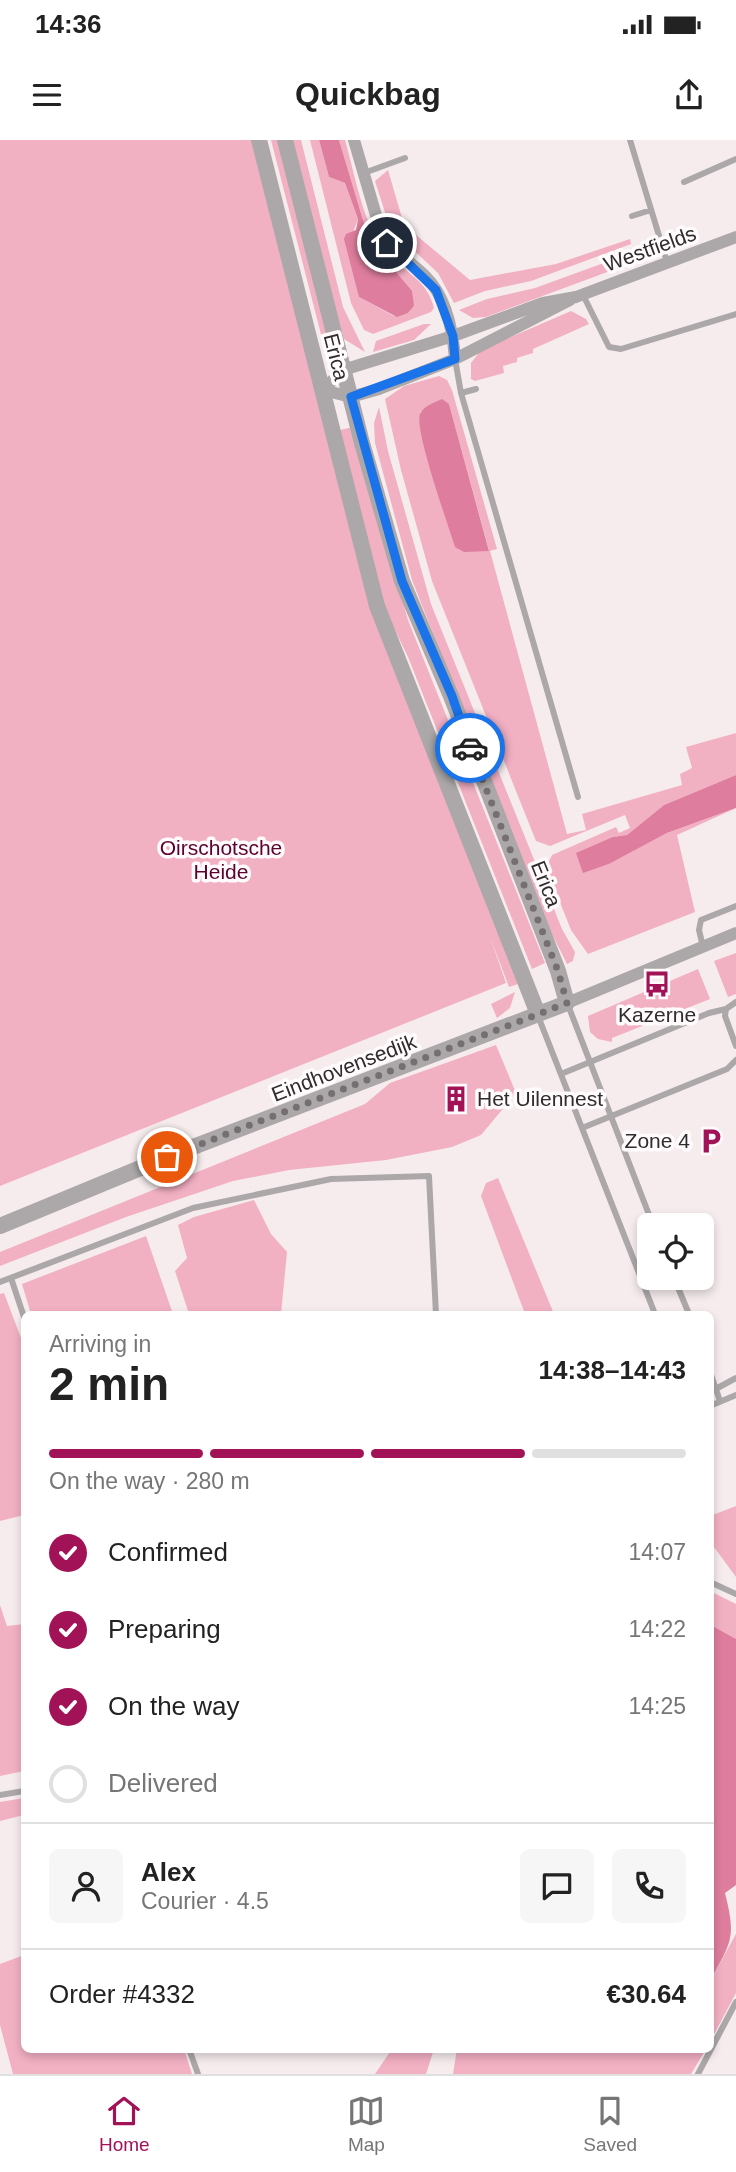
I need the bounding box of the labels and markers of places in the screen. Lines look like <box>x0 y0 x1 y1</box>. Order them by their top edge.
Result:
pin <box>357 213 417 273</box>
bus stop icon: Kazerne <box>642 969 672 999</box>
place label: Kazerne <box>618 1003 696 1026</box>
building icon: Het Uilennest <box>441 1084 471 1114</box>
place label: Het Uilennest <box>477 1087 603 1110</box>
parking icon: Zone 4 <box>696 1126 726 1156</box>
pin <box>137 1127 197 1187</box>
place label: Zone 4 <box>625 1129 690 1152</box>

